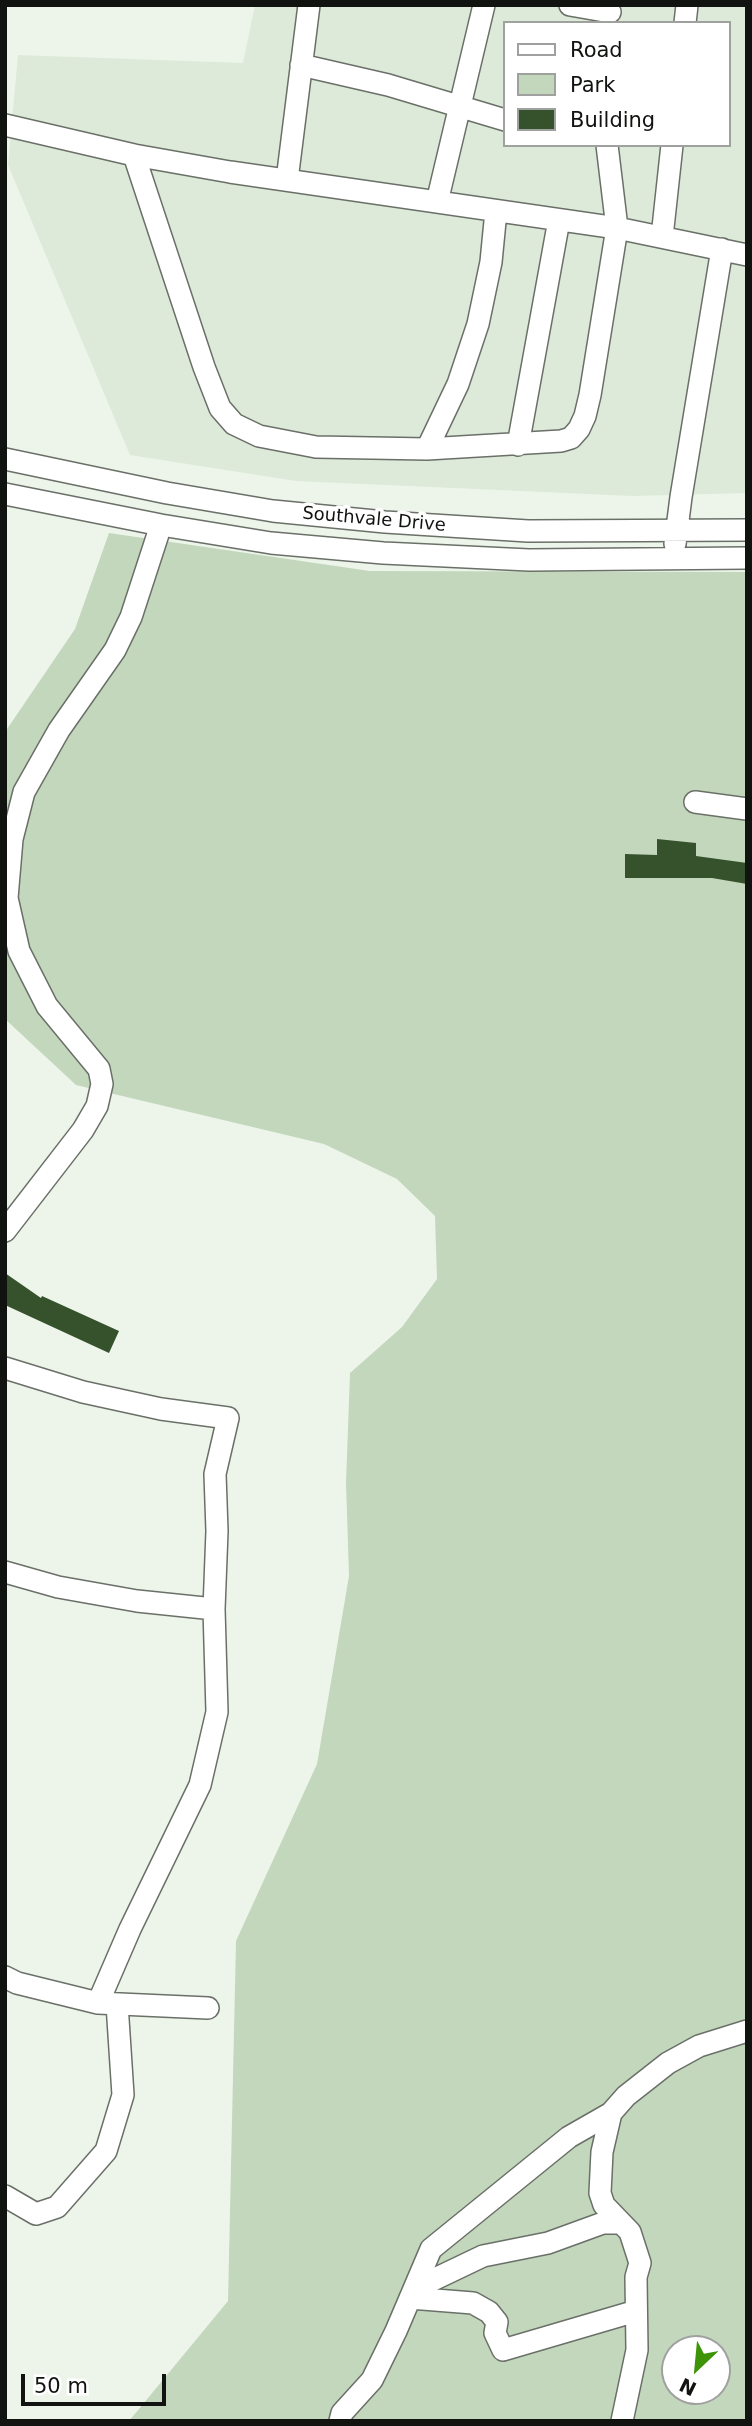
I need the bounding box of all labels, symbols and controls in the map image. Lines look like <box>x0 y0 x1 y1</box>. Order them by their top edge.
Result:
legend <box>504 21 731 147</box>
text: Road <box>570 38 623 62</box>
text: Park <box>570 73 615 97</box>
text: Building <box>570 108 655 132</box>
street label: Southvale Drive <box>301 503 447 537</box>
north arrow <box>661 2335 731 2405</box>
scale bar <box>24 2360 170 2404</box>
text: 50 m <box>34 2374 88 2398</box>
text: N <box>676 2374 700 2400</box>

